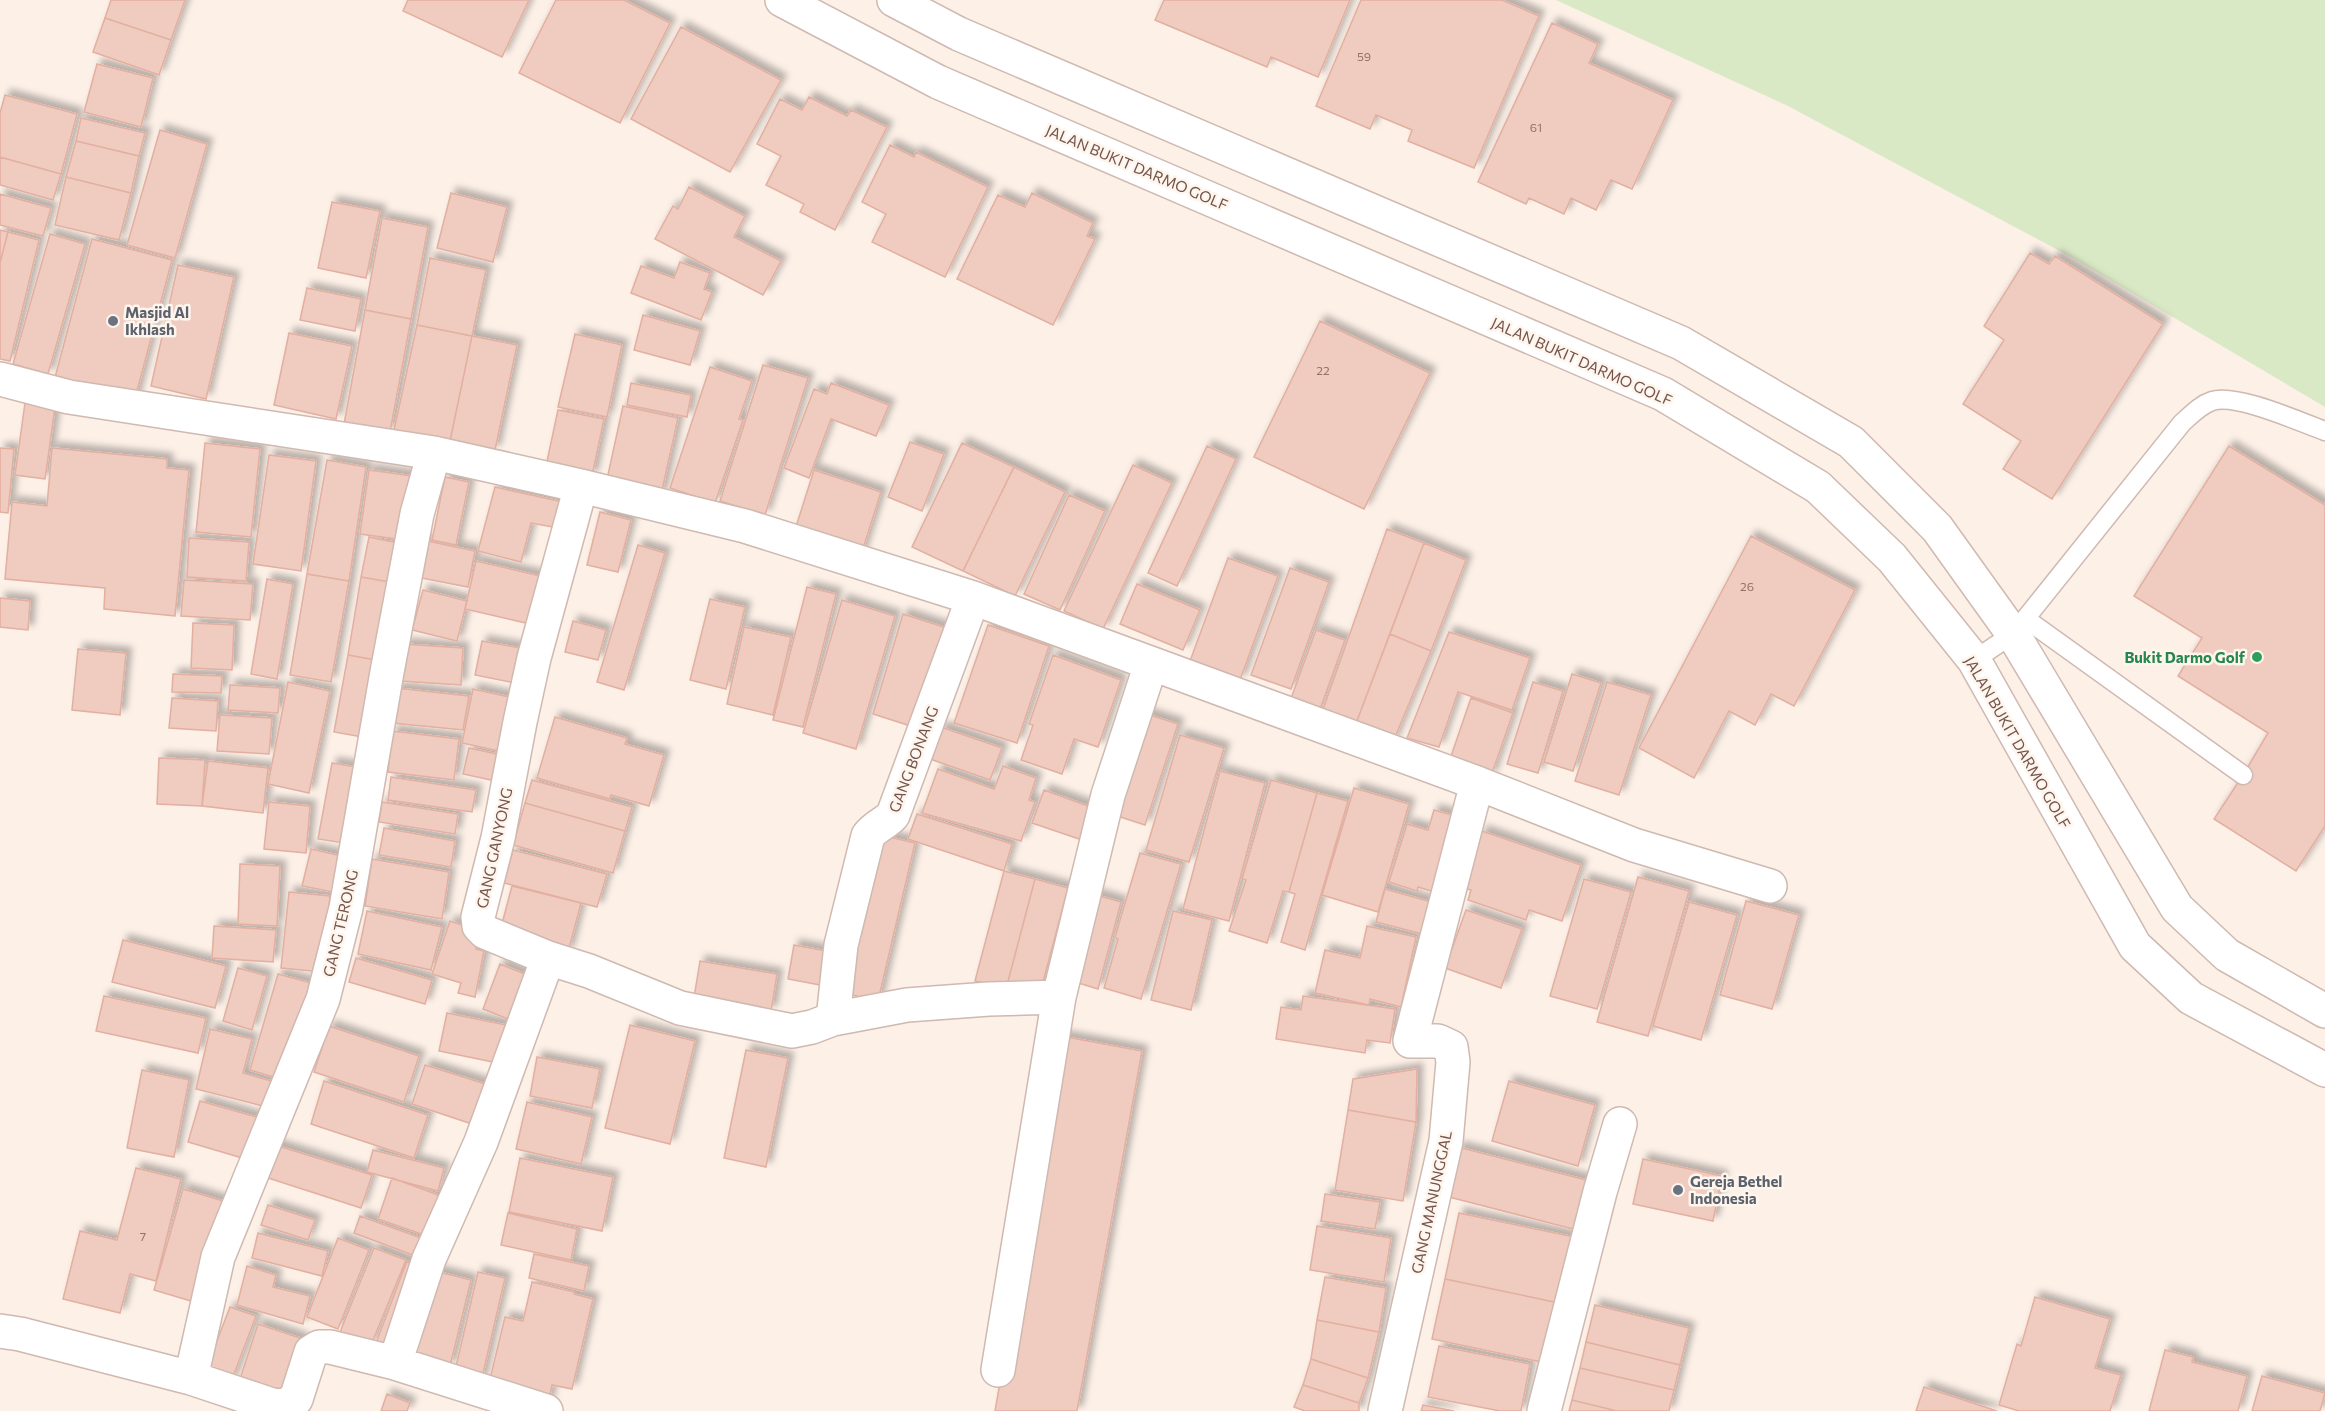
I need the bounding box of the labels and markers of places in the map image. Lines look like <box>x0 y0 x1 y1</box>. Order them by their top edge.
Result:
place label: Masjid Al Ikhlash <box>125 303 189 338</box>
marker: Masjid Al Ikhlash <box>106 314 120 328</box>
place label: Bukit Darmo Golf <box>2124 648 2246 666</box>
marker: Bukit Darmo Golf <box>2250 650 2264 664</box>
place label: Gereja Bethel Indonesia <box>1690 1172 1782 1207</box>
marker: Gereja Bethel Indonesia <box>1671 1183 1685 1197</box>

